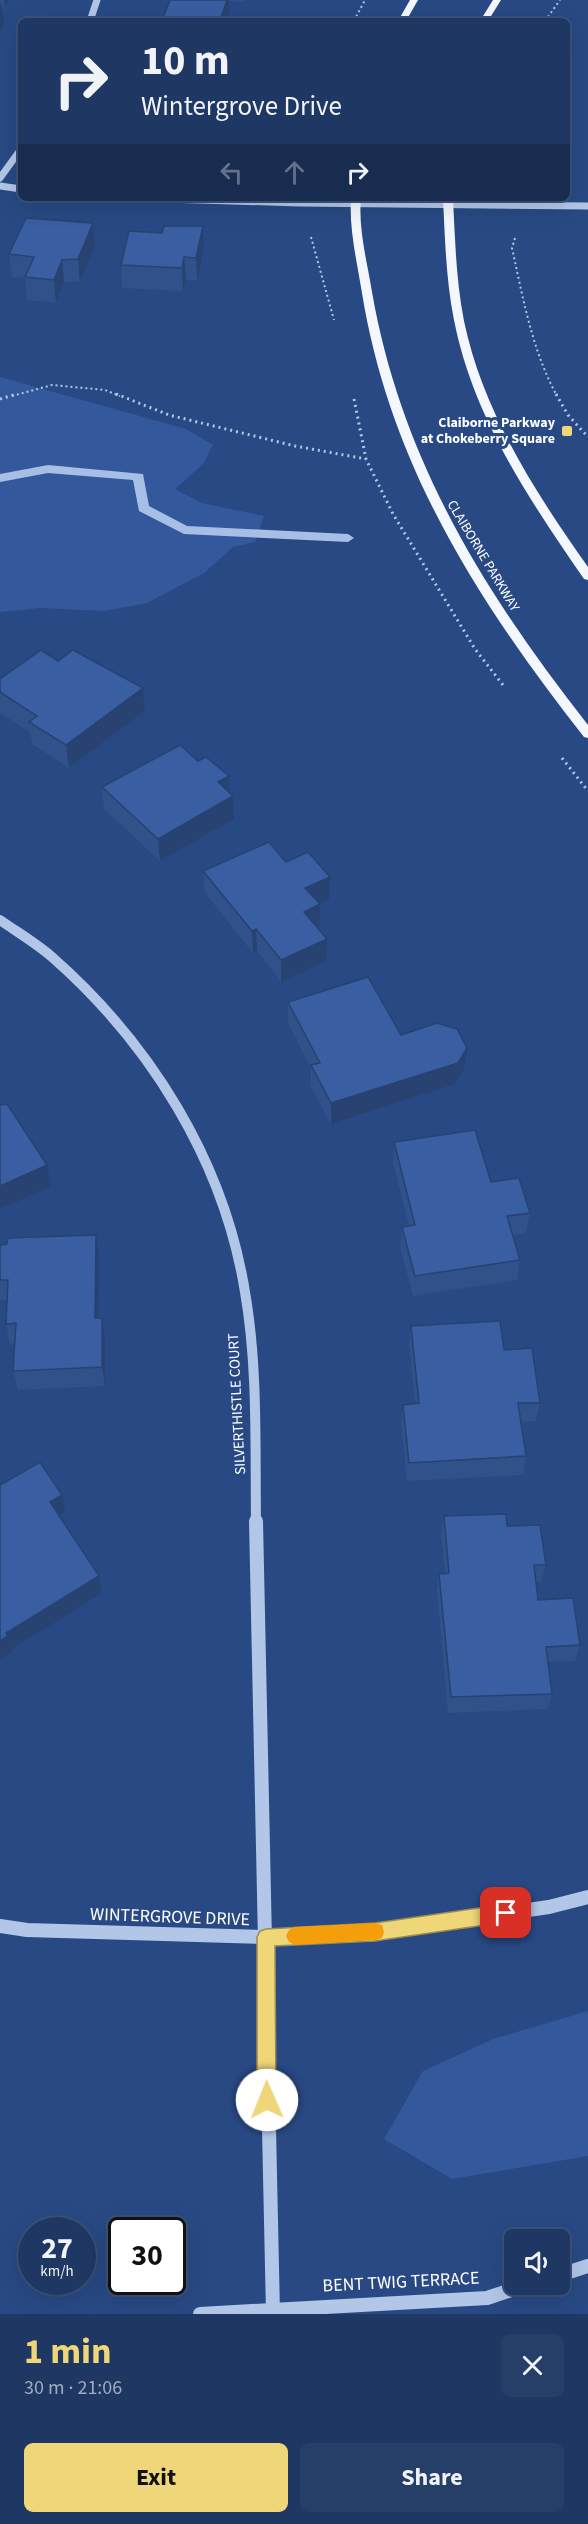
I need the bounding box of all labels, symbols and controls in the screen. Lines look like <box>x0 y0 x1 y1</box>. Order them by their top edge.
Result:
text: 10 m <box>141 31 230 91</box>
icon: right <box>42 42 120 120</box>
text: Wintergrove Drive <box>141 87 342 126</box>
icon: left <box>215 156 248 189</box>
icon: ahead <box>278 156 311 189</box>
icon: right <box>341 156 374 189</box>
place label: Claiborne Parkway at Chokeberry Square <box>421 413 556 449</box>
marker: Claiborne Parkway at Chokeberry Square <box>560 424 574 438</box>
street label: CLAIBORNE PARKWAY <box>442 497 524 616</box>
street label: SILVERTHISTLE COURT <box>223 1333 251 1475</box>
pin <box>480 1887 531 1938</box>
icon: arrive <box>489 1896 522 1929</box>
street label: WINTERGROVE DRIVE <box>90 1902 250 1932</box>
position arrow <box>235 2068 299 2132</box>
speed limit sign: 30 <box>108 2217 186 2295</box>
text: 27 <box>41 2227 73 2270</box>
map controls <box>504 2229 570 2295</box>
button: sound <box>504 2229 570 2295</box>
text: km/h <box>40 2261 74 2282</box>
street label: BENT TWIG TERRACE <box>322 2265 480 2299</box>
text: 1 min <box>24 2326 112 2377</box>
button: close <box>501 2334 564 2397</box>
text: 30 m · 21:06 <box>24 2374 122 2402</box>
button: Exit <box>24 2443 288 2512</box>
button: Share <box>300 2443 564 2512</box>

